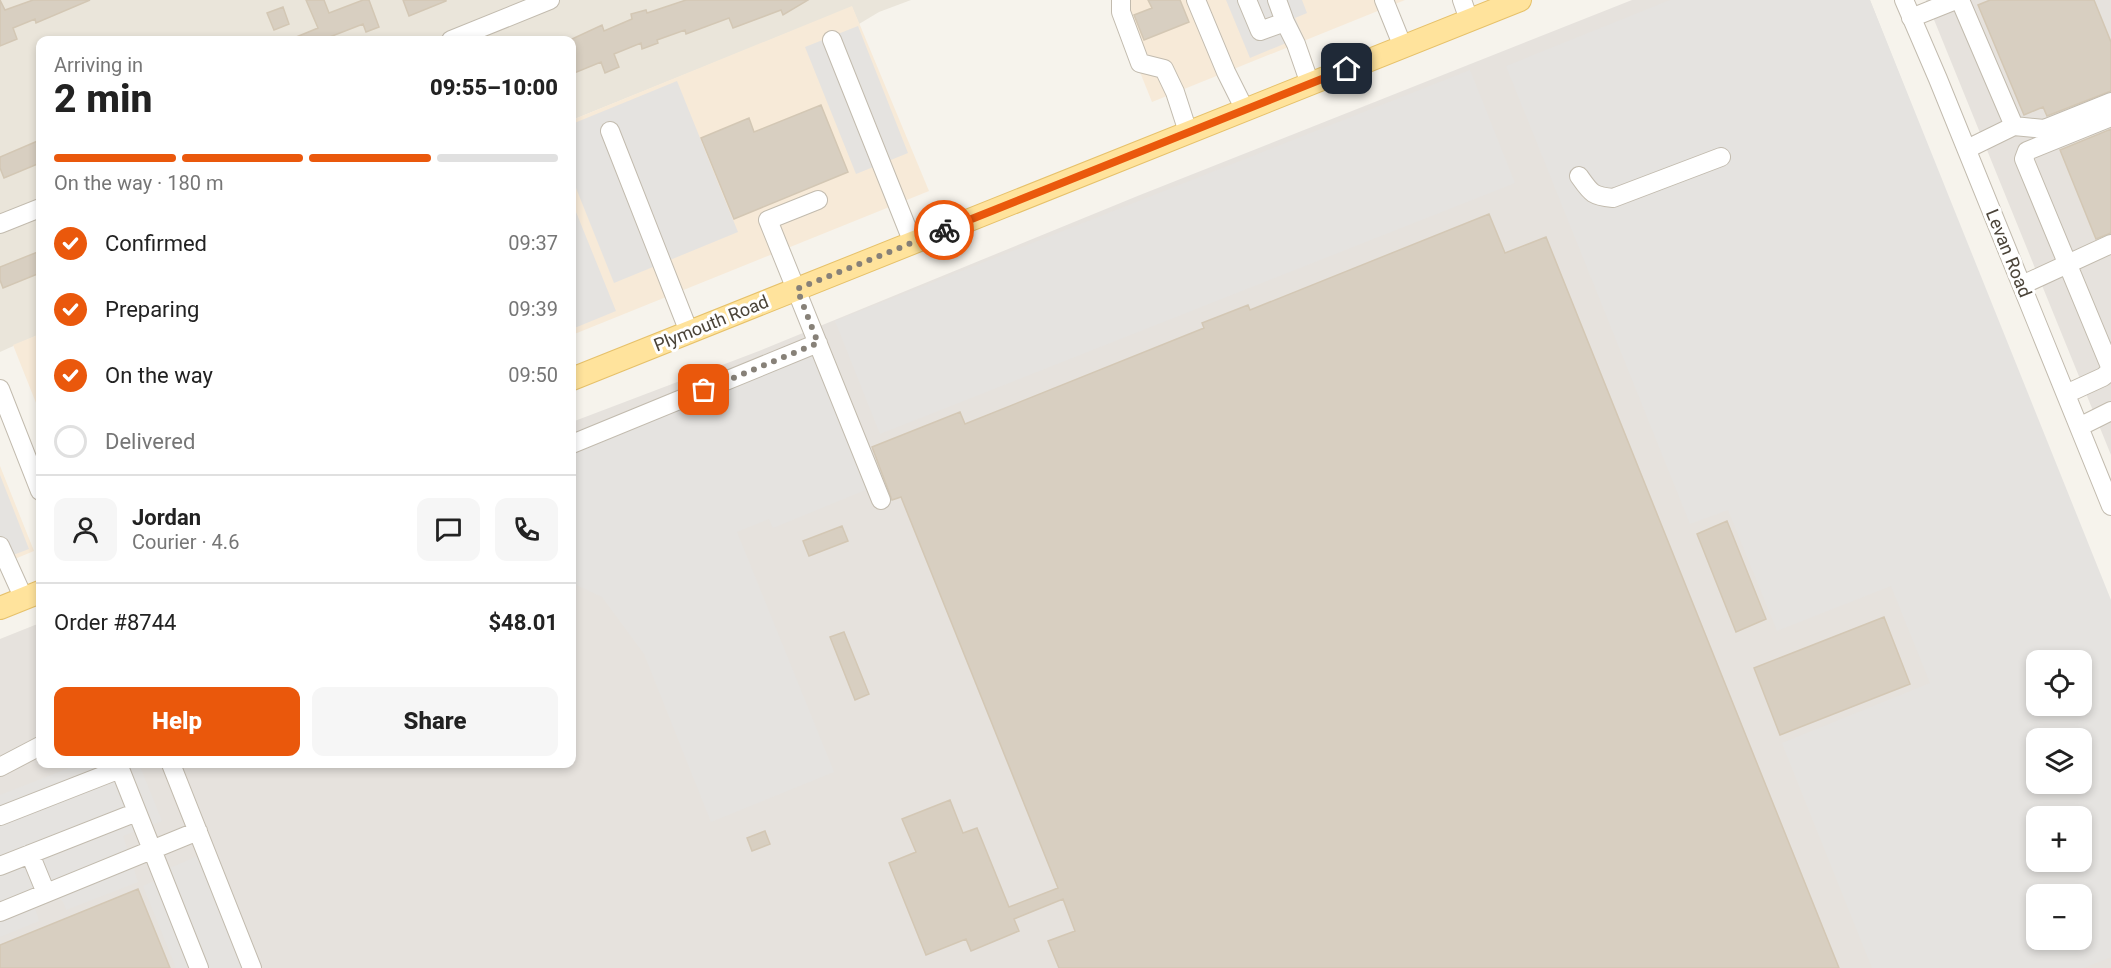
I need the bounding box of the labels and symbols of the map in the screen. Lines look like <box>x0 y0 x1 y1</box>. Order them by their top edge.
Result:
pin <box>1321 43 1372 94</box>
courier <box>914 200 974 260</box>
street label: Levan Road <box>1982 206 2036 300</box>
street label: Plymouth Road <box>651 290 771 356</box>
pin <box>678 364 729 415</box>

